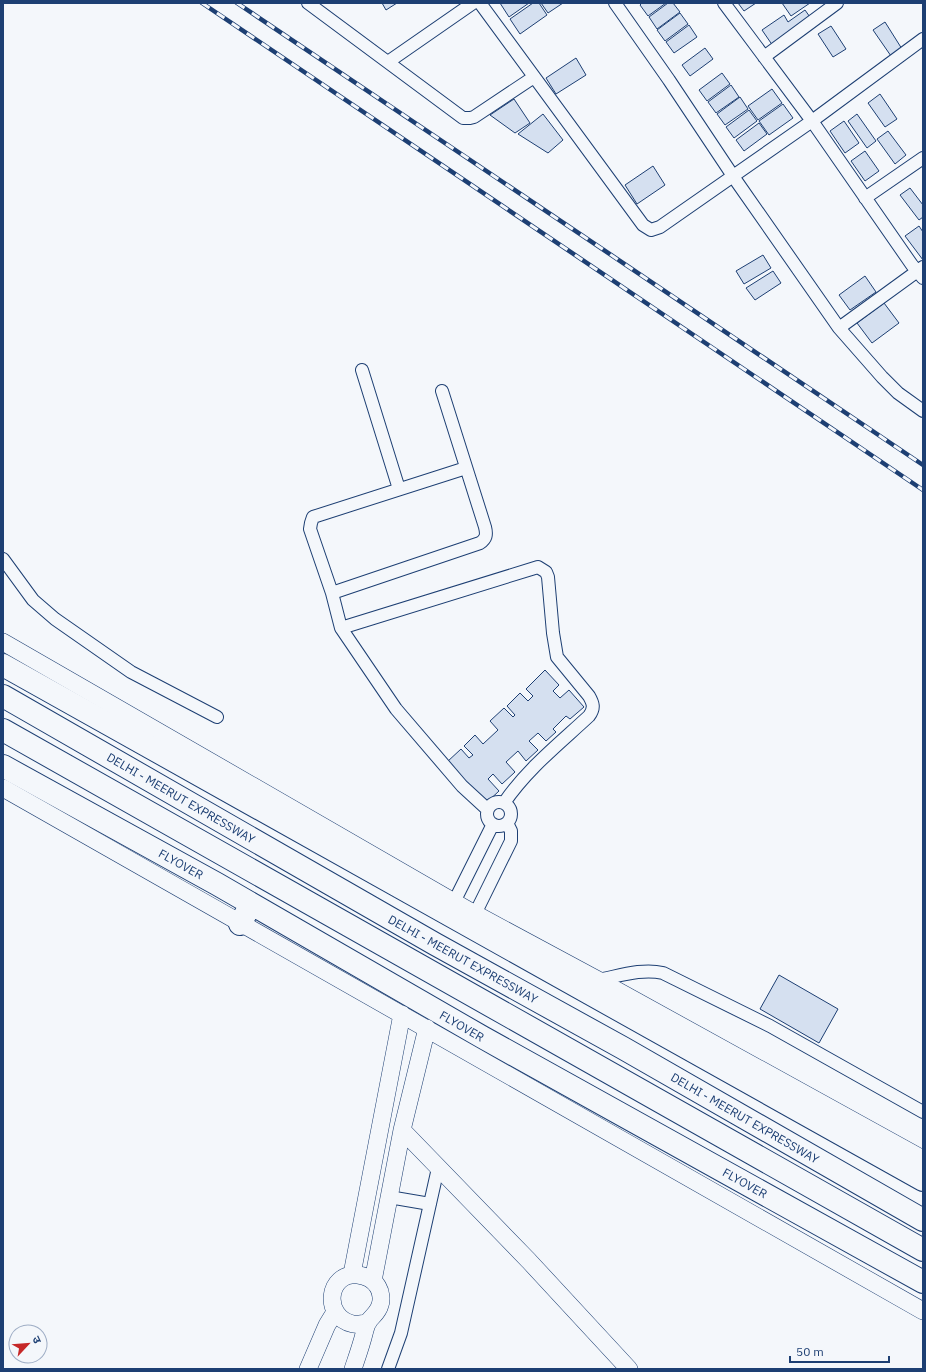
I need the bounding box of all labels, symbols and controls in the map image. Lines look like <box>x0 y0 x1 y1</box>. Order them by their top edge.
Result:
street label: DELHI - MEERUT EXPRESSWAY <box>104 749 258 847</box>
street label: FLYOVER <box>156 846 206 883</box>
street label: DELHI - MEERUT EXPRESSWAY <box>386 912 540 1006</box>
street label: FLYOVER <box>437 1007 487 1045</box>
street label: DELHI - MEERUT EXPRESSWAY <box>668 1069 822 1167</box>
street label: FLYOVER <box>720 1165 770 1202</box>
north arrow <box>8 1324 48 1364</box>
text: उ <box>29 1334 45 1346</box>
scale bar <box>790 1338 889 1364</box>
text: 50 m <box>796 1344 824 1359</box>

